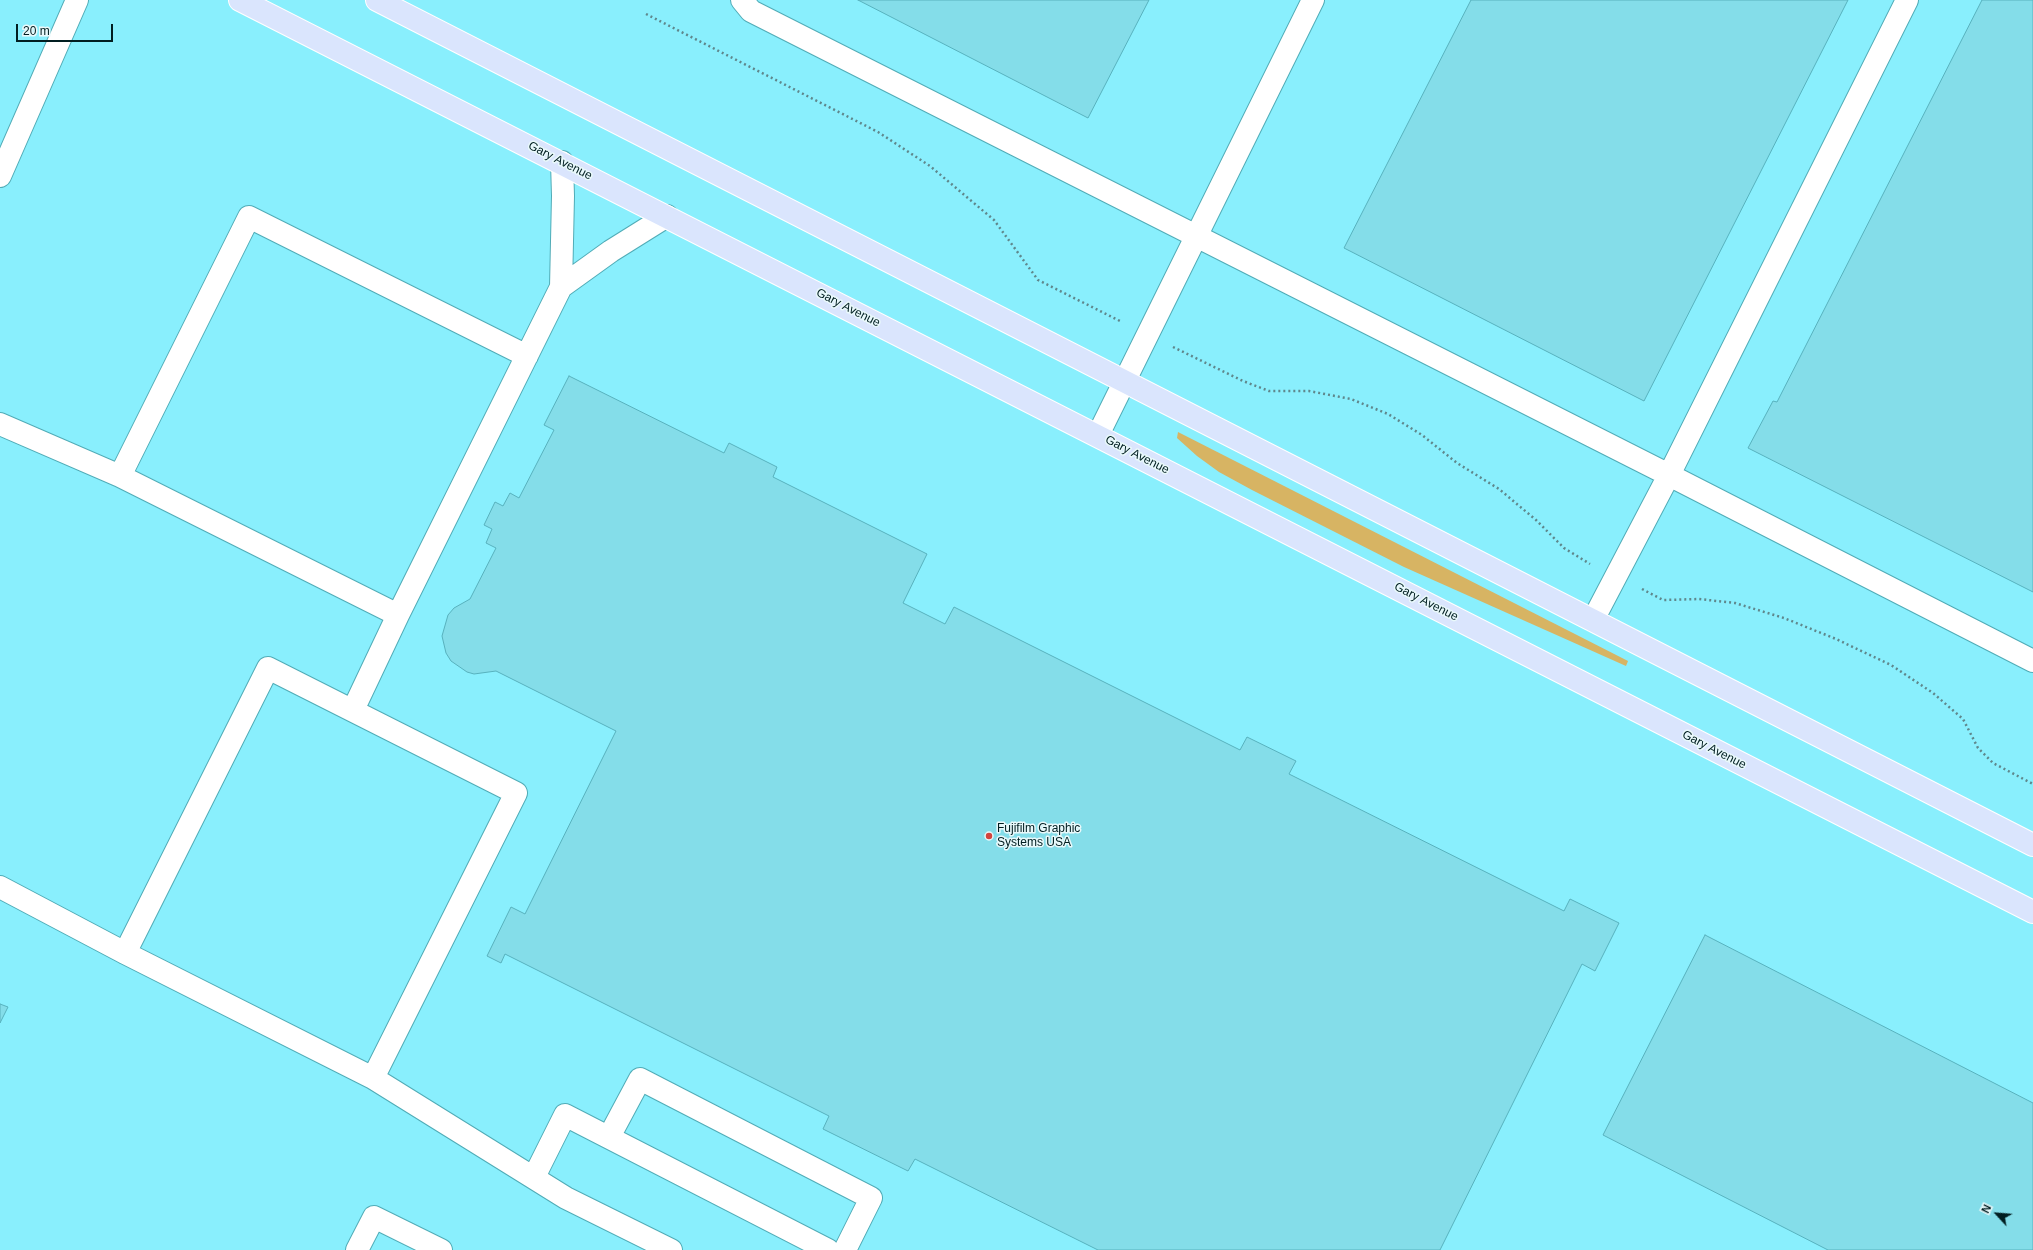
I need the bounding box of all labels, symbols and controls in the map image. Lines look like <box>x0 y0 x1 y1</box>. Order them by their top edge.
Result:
scale bar <box>18 16 115 42</box>
text: 20 m <box>23 24 50 38</box>
street label: Gary Avenue <box>526 139 594 183</box>
street label: Gary Avenue <box>814 286 882 330</box>
street label: Gary Avenue <box>1103 433 1171 477</box>
street label: Gary Avenue <box>1392 580 1460 624</box>
street label: Gary Avenue <box>1680 728 1748 772</box>
place label: Fujifilm Graphic Systems USA <box>997 822 1080 850</box>
marker: Fujifilm Graphic Systems USA <box>984 831 994 841</box>
north arrow <box>1977 1194 2017 1234</box>
text: N <box>1979 1203 1993 1215</box>

